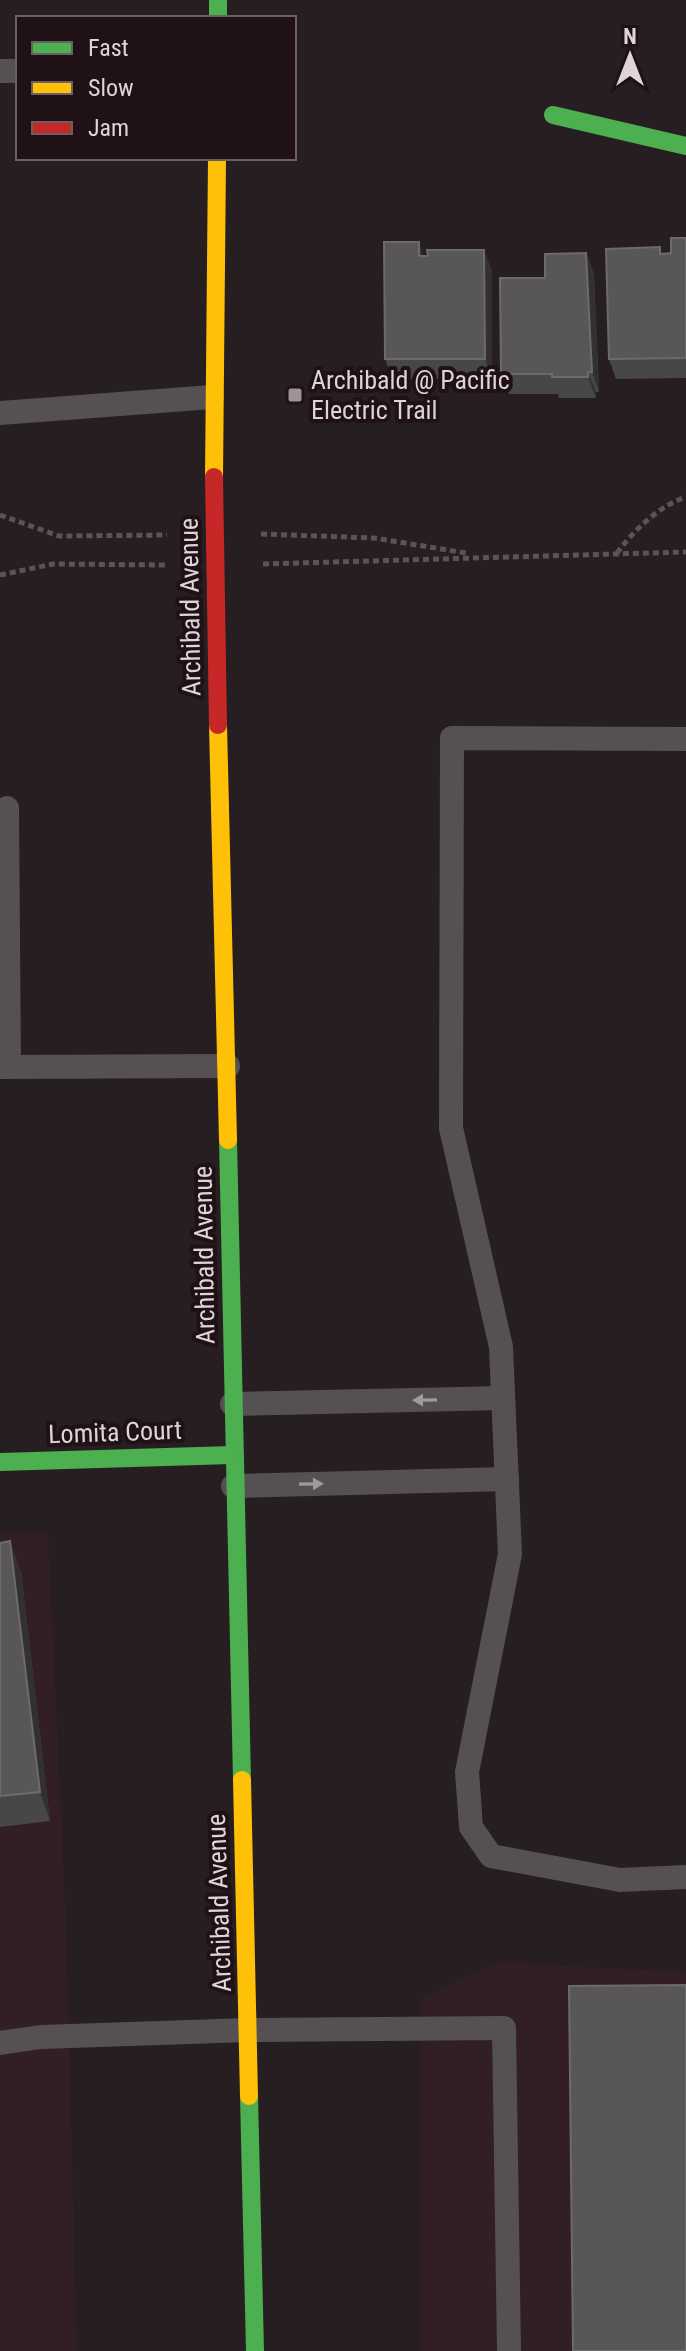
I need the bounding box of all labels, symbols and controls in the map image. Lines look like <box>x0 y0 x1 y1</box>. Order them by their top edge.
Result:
legend <box>16 16 296 160</box>
north arrow <box>590 16 670 96</box>
text: N <box>623 24 637 49</box>
text: Fast <box>88 34 129 62</box>
text: Slow <box>88 74 134 102</box>
text: Jam <box>88 114 129 142</box>
place label: Archibald @ Pacific Electric Trail <box>311 365 510 425</box>
marker: Archibald @ Pacific Electric Trail <box>286 386 304 404</box>
street label: Archibald Avenue <box>173 518 207 696</box>
street label: Archibald Avenue <box>187 1166 221 1344</box>
one-way arrow <box>412 1393 437 1406</box>
street label: Lomita Court <box>48 1415 182 1449</box>
one-way arrow <box>299 1478 324 1490</box>
street label: Archibald Avenue <box>201 1813 237 1993</box>

